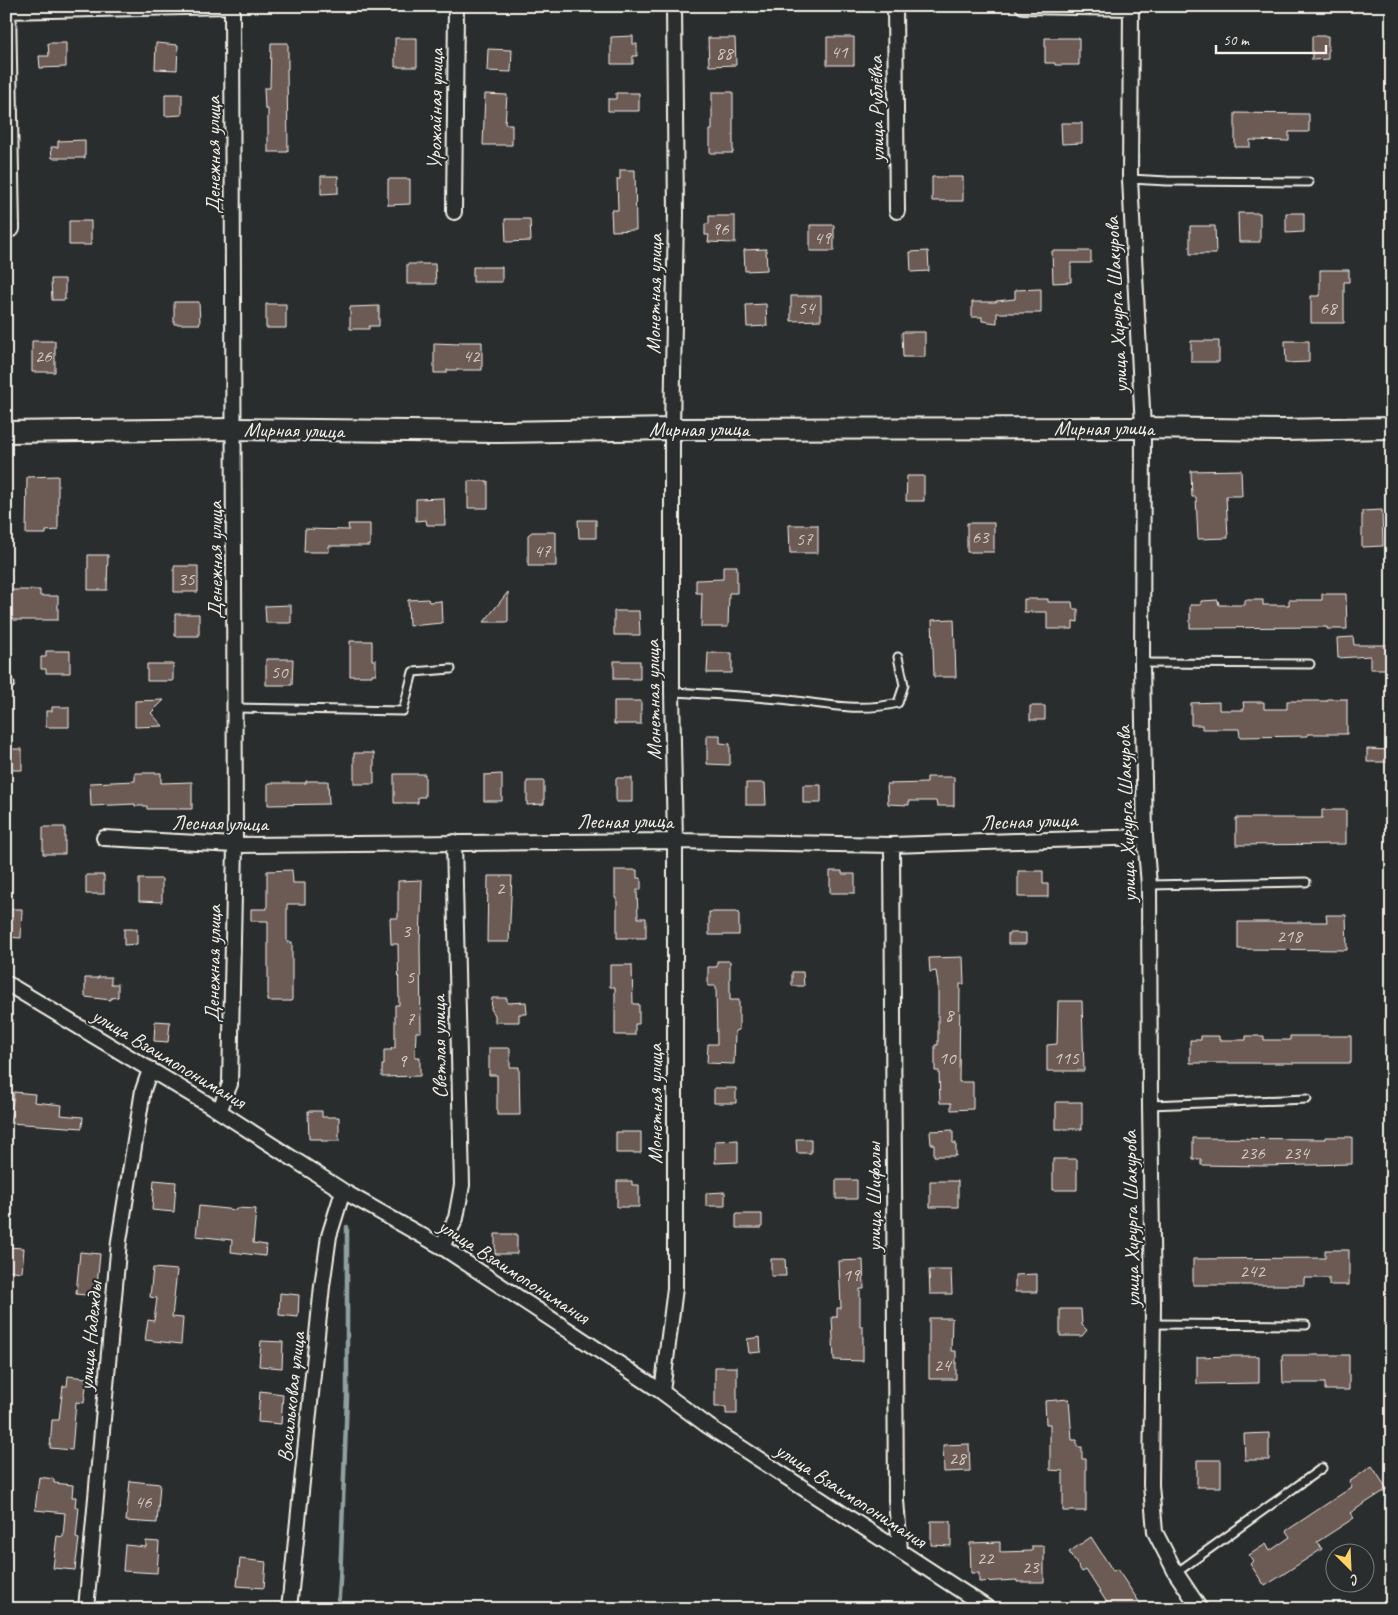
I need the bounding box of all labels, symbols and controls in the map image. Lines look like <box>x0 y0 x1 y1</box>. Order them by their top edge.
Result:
scale bar <box>1216 22 1326 54</box>
text: 50 m <box>1223 31 1250 50</box>
house number: 41 <box>830 40 849 64</box>
house number: 88 <box>715 41 735 65</box>
street label: Урожайная улица <box>421 47 449 170</box>
street label: улица Рублёвка <box>862 54 890 164</box>
street label: Денежная улица <box>200 94 226 214</box>
street label: улица Хирурга Шакурова <box>1098 214 1134 396</box>
house number: 96 <box>711 217 730 241</box>
house number: 49 <box>813 226 832 250</box>
street label: Монетная улица <box>640 232 668 354</box>
house number: 54 <box>797 296 817 320</box>
house number: 68 <box>1319 296 1339 320</box>
house number: 26 <box>34 344 53 368</box>
house number: 42 <box>462 344 481 368</box>
street label: Мирная улица <box>1054 415 1156 441</box>
street label: Мирная улица <box>244 416 347 444</box>
street label: Мирная улица <box>649 416 751 442</box>
street label: Денежная улица <box>202 499 228 619</box>
house number: 63 <box>971 525 990 549</box>
house number: 57 <box>795 527 814 551</box>
house number: 47 <box>533 539 552 563</box>
house number: 35 <box>177 567 196 591</box>
street label: Монетная улица <box>639 638 667 760</box>
house number: 50 <box>270 660 289 684</box>
street label: улица Хирурга Шакурова <box>1110 724 1142 905</box>
street label: Лесная улица <box>981 806 1080 836</box>
street label: Лесная улица <box>577 808 675 834</box>
street label: Лесная улица <box>172 809 271 837</box>
house number: 2 <box>496 876 506 900</box>
street label: Денежная улица <box>199 903 227 1023</box>
house number: 3 <box>402 919 412 943</box>
house number: 218 <box>1276 924 1304 948</box>
house number: 5 <box>406 965 416 989</box>
street label: Светлая улица <box>425 993 453 1099</box>
street label: улица Взаимопонимания <box>86 1001 252 1115</box>
house number: 8 <box>945 1003 956 1027</box>
house number: 7 <box>406 1007 416 1031</box>
street label: Монетная улица <box>642 1042 668 1164</box>
house number: 10 <box>938 1046 957 1070</box>
house number: 115 <box>1053 1046 1080 1070</box>
house number: 9 <box>398 1049 408 1073</box>
street label: улица Хирурга Шакурова <box>1116 1129 1146 1309</box>
street label: улица Шифалы <box>861 1140 887 1254</box>
house number: 236 <box>1239 1141 1266 1165</box>
house number: 234 <box>1283 1141 1311 1165</box>
street label: улица Взаимопонимания <box>432 1211 596 1330</box>
house number: 242 <box>1239 1259 1266 1283</box>
house number: 19 <box>842 1263 861 1287</box>
street label: улица Надежды <box>72 1279 108 1394</box>
street label: Васильковая улица <box>271 1329 311 1463</box>
house number: 24 <box>933 1353 953 1377</box>
street label: улица Взаимопонимания <box>769 1435 933 1554</box>
house number: 28 <box>948 1446 968 1470</box>
house number: 46 <box>134 1490 153 1514</box>
north arrow <box>1326 1542 1376 1592</box>
house number: 22 <box>976 1546 995 1570</box>
house number: 23 <box>1021 1555 1040 1579</box>
text: С <box>1347 1570 1362 1589</box>

